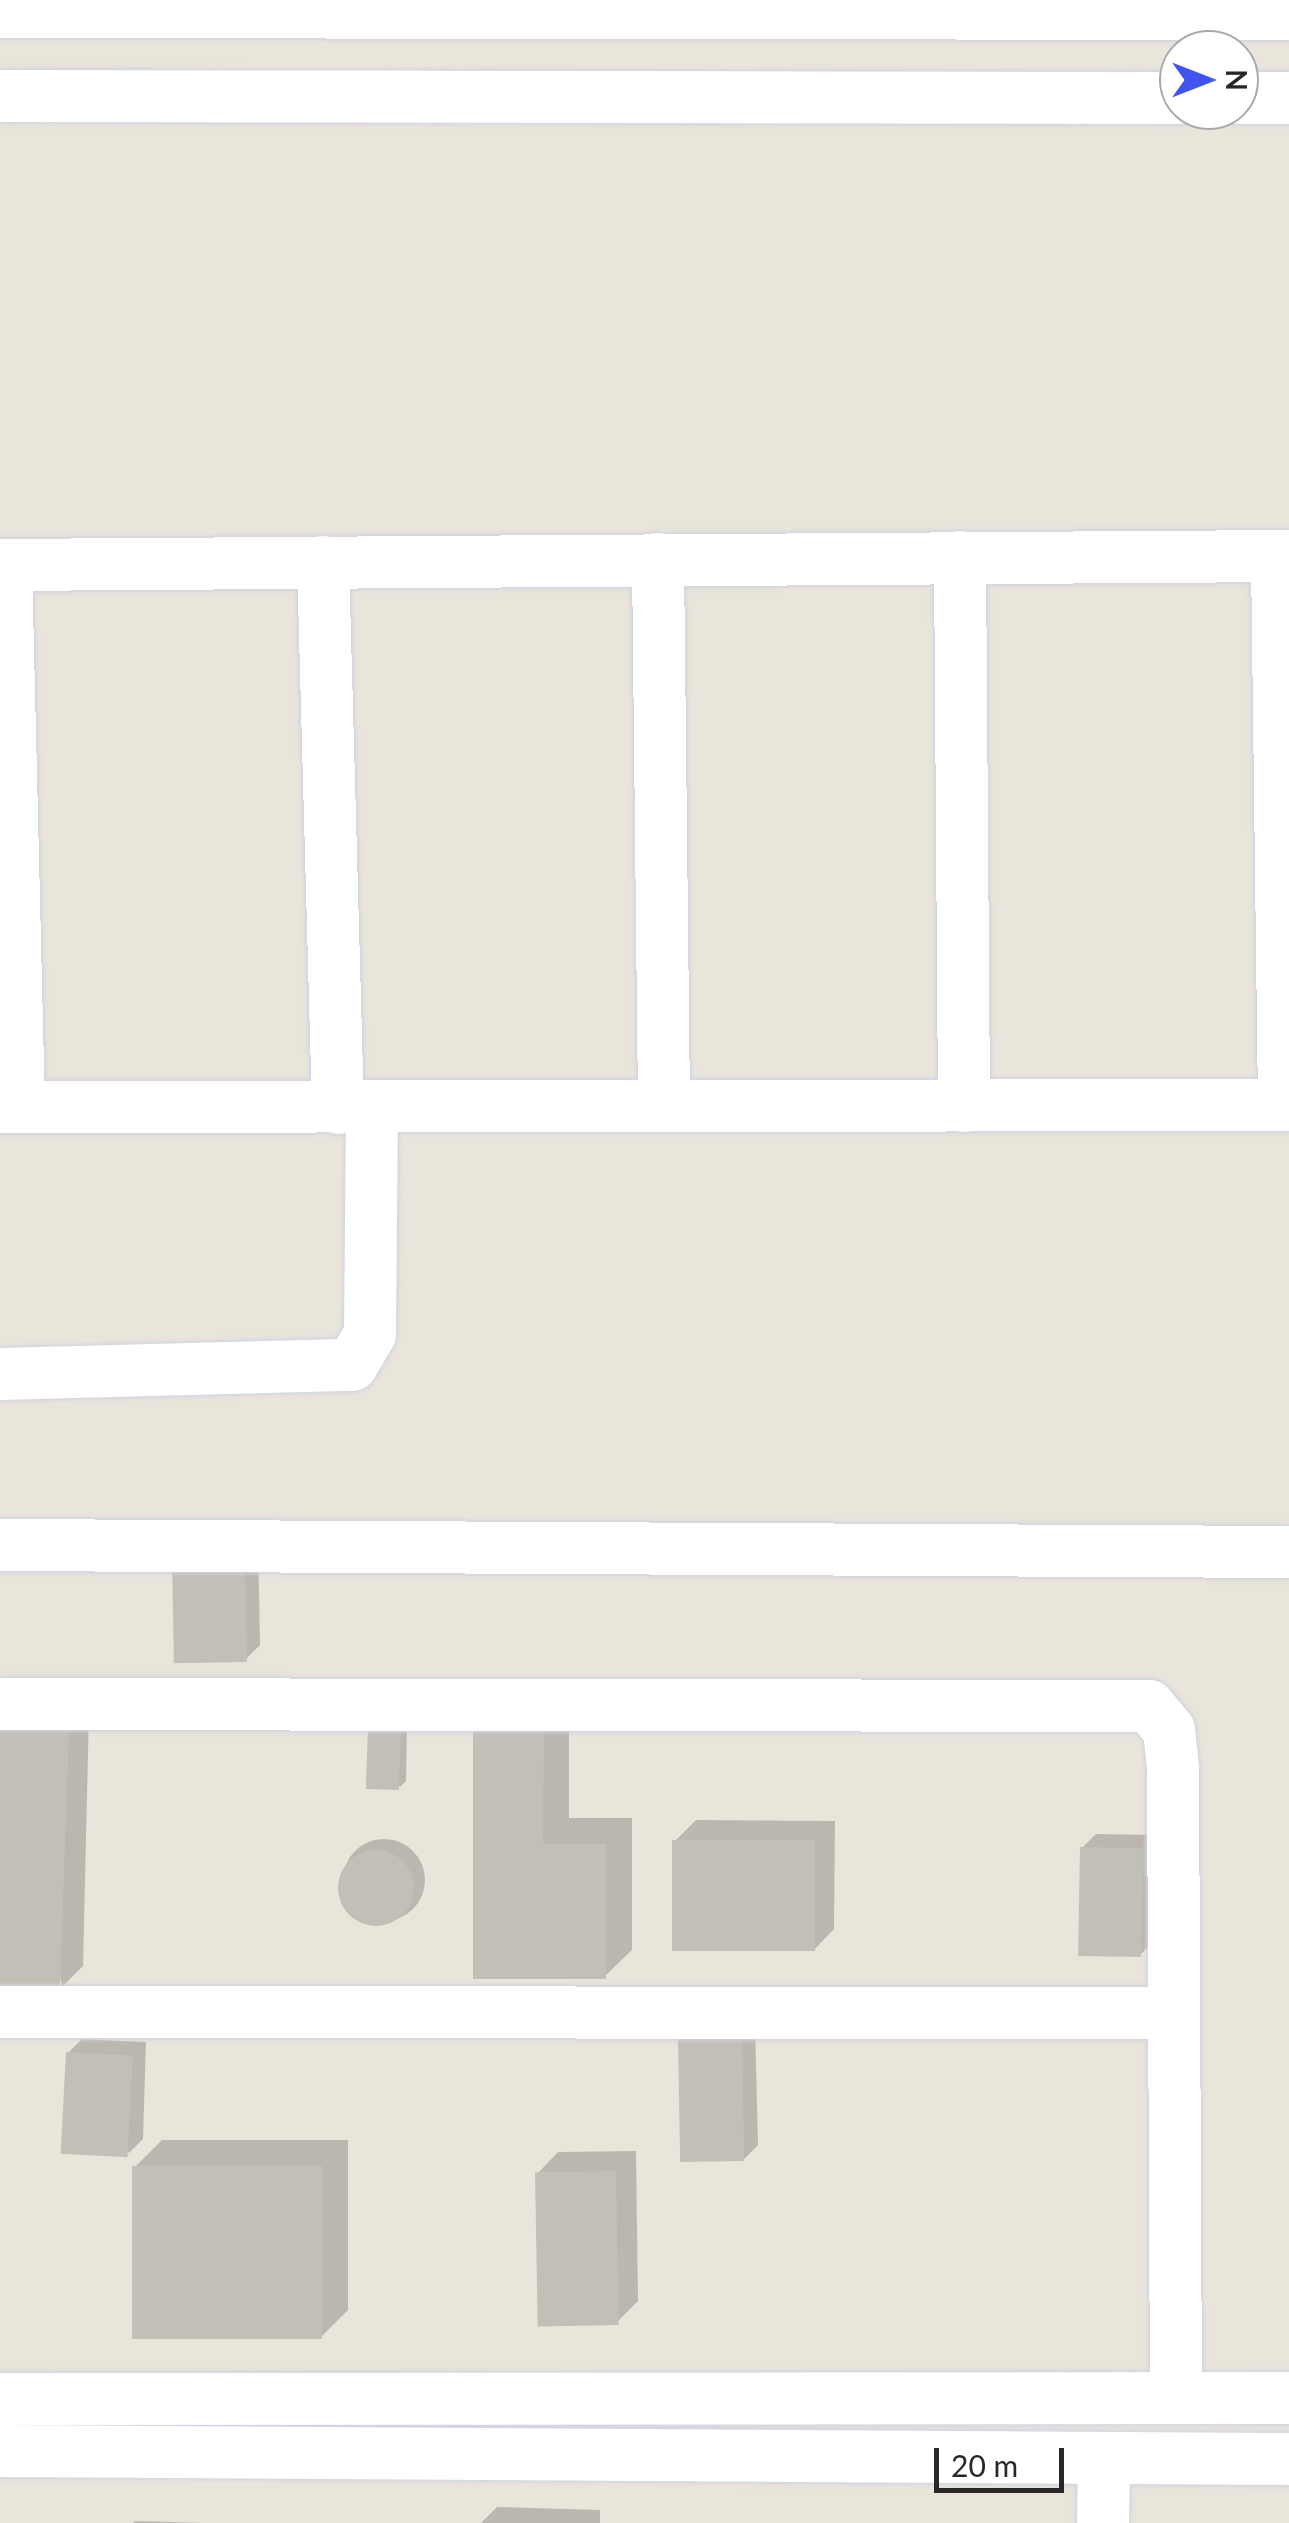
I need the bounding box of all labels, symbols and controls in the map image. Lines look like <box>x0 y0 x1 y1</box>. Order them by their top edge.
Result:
north arrow <box>1159 30 1259 130</box>
text: N <box>1220 69 1254 91</box>
scale bar <box>939 2428 1069 2490</box>
text: 20 m <box>951 2447 1018 2483</box>

